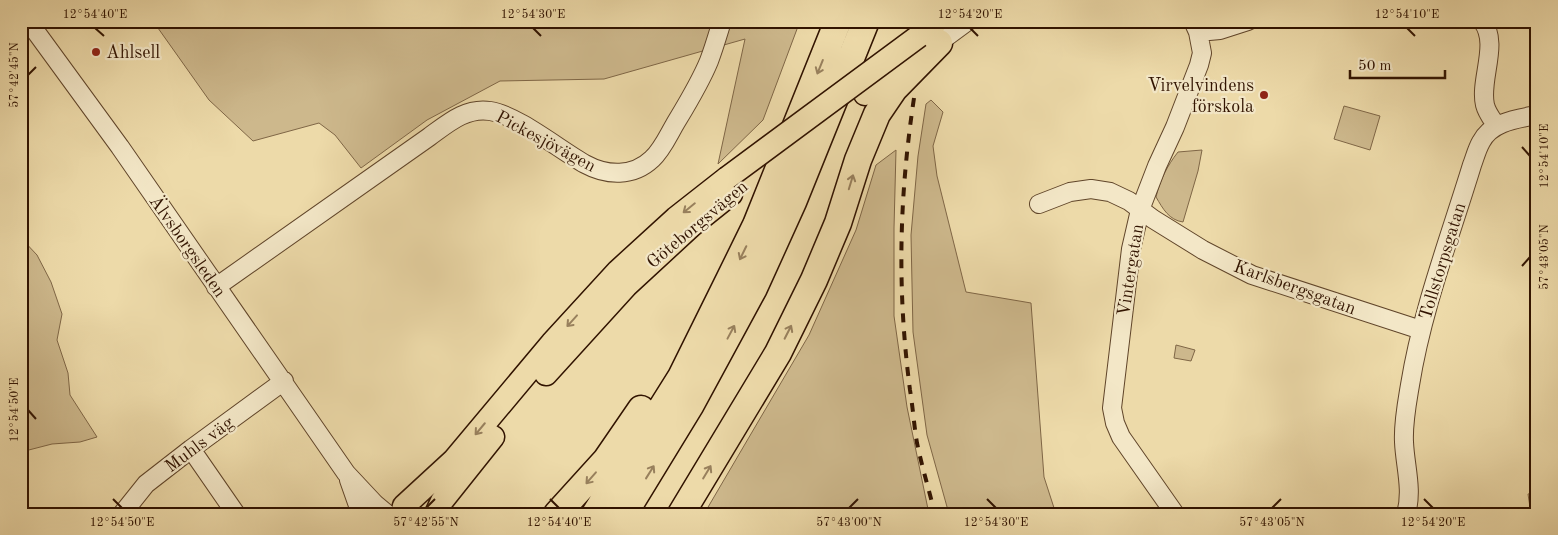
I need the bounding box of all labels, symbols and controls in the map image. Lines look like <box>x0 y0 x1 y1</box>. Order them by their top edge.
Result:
text: 12°54'40"E <box>63 8 127 21</box>
text: 12°54'30"E <box>501 8 565 21</box>
text: 12°54'20"E <box>938 8 1002 21</box>
text: 12°54'10"E <box>1375 8 1439 21</box>
text: 57°42'45"N <box>8 42 21 108</box>
place label: Ahlsell <box>106 44 160 62</box>
marker: Ahlsell <box>90 46 102 58</box>
scale bar <box>1350 48 1446 80</box>
one-way arrow <box>815 58 824 74</box>
text: 50 m <box>1358 59 1392 74</box>
place label: Virvelvindens förskola <box>1148 77 1254 116</box>
marker: Virvelvindens förskola <box>1258 89 1270 101</box>
street label: Pickesjövägen <box>493 108 599 176</box>
text: 12°54'10"E <box>1538 124 1551 188</box>
one-way arrow <box>847 174 857 190</box>
street label: Göteborgsvägen <box>644 177 752 272</box>
street label: Älvsborgsleden <box>146 191 231 301</box>
street label: Tollstorpsgatan <box>1417 200 1469 322</box>
one-way arrow <box>682 203 695 214</box>
street label: Vintergatan <box>1115 222 1147 318</box>
text: 57°43'05"N <box>1538 224 1551 290</box>
one-way arrow <box>737 245 747 260</box>
street label: Karlsbergsgatan <box>1231 258 1358 318</box>
one-way arrow <box>567 314 578 327</box>
one-way arrow <box>783 324 793 339</box>
one-way arrow <box>726 325 736 339</box>
text: 12°54'50"E <box>8 378 21 442</box>
street label: Muhls väg <box>162 413 237 476</box>
one-way arrow <box>474 422 486 435</box>
one-way arrow <box>645 466 655 480</box>
one-way arrow <box>702 466 712 480</box>
one-way arrow <box>585 471 596 484</box>
text: 12°54'50"E <box>90 516 154 529</box>
text: 57°42'55"N <box>393 516 459 529</box>
text: 12°54'40"E <box>527 516 591 529</box>
text: 57°43'00"N <box>816 516 882 529</box>
text: 12°54'30"E <box>964 516 1028 529</box>
text: 57°43'05"N <box>1239 516 1305 529</box>
text: 12°54'20"E <box>1401 516 1465 529</box>

